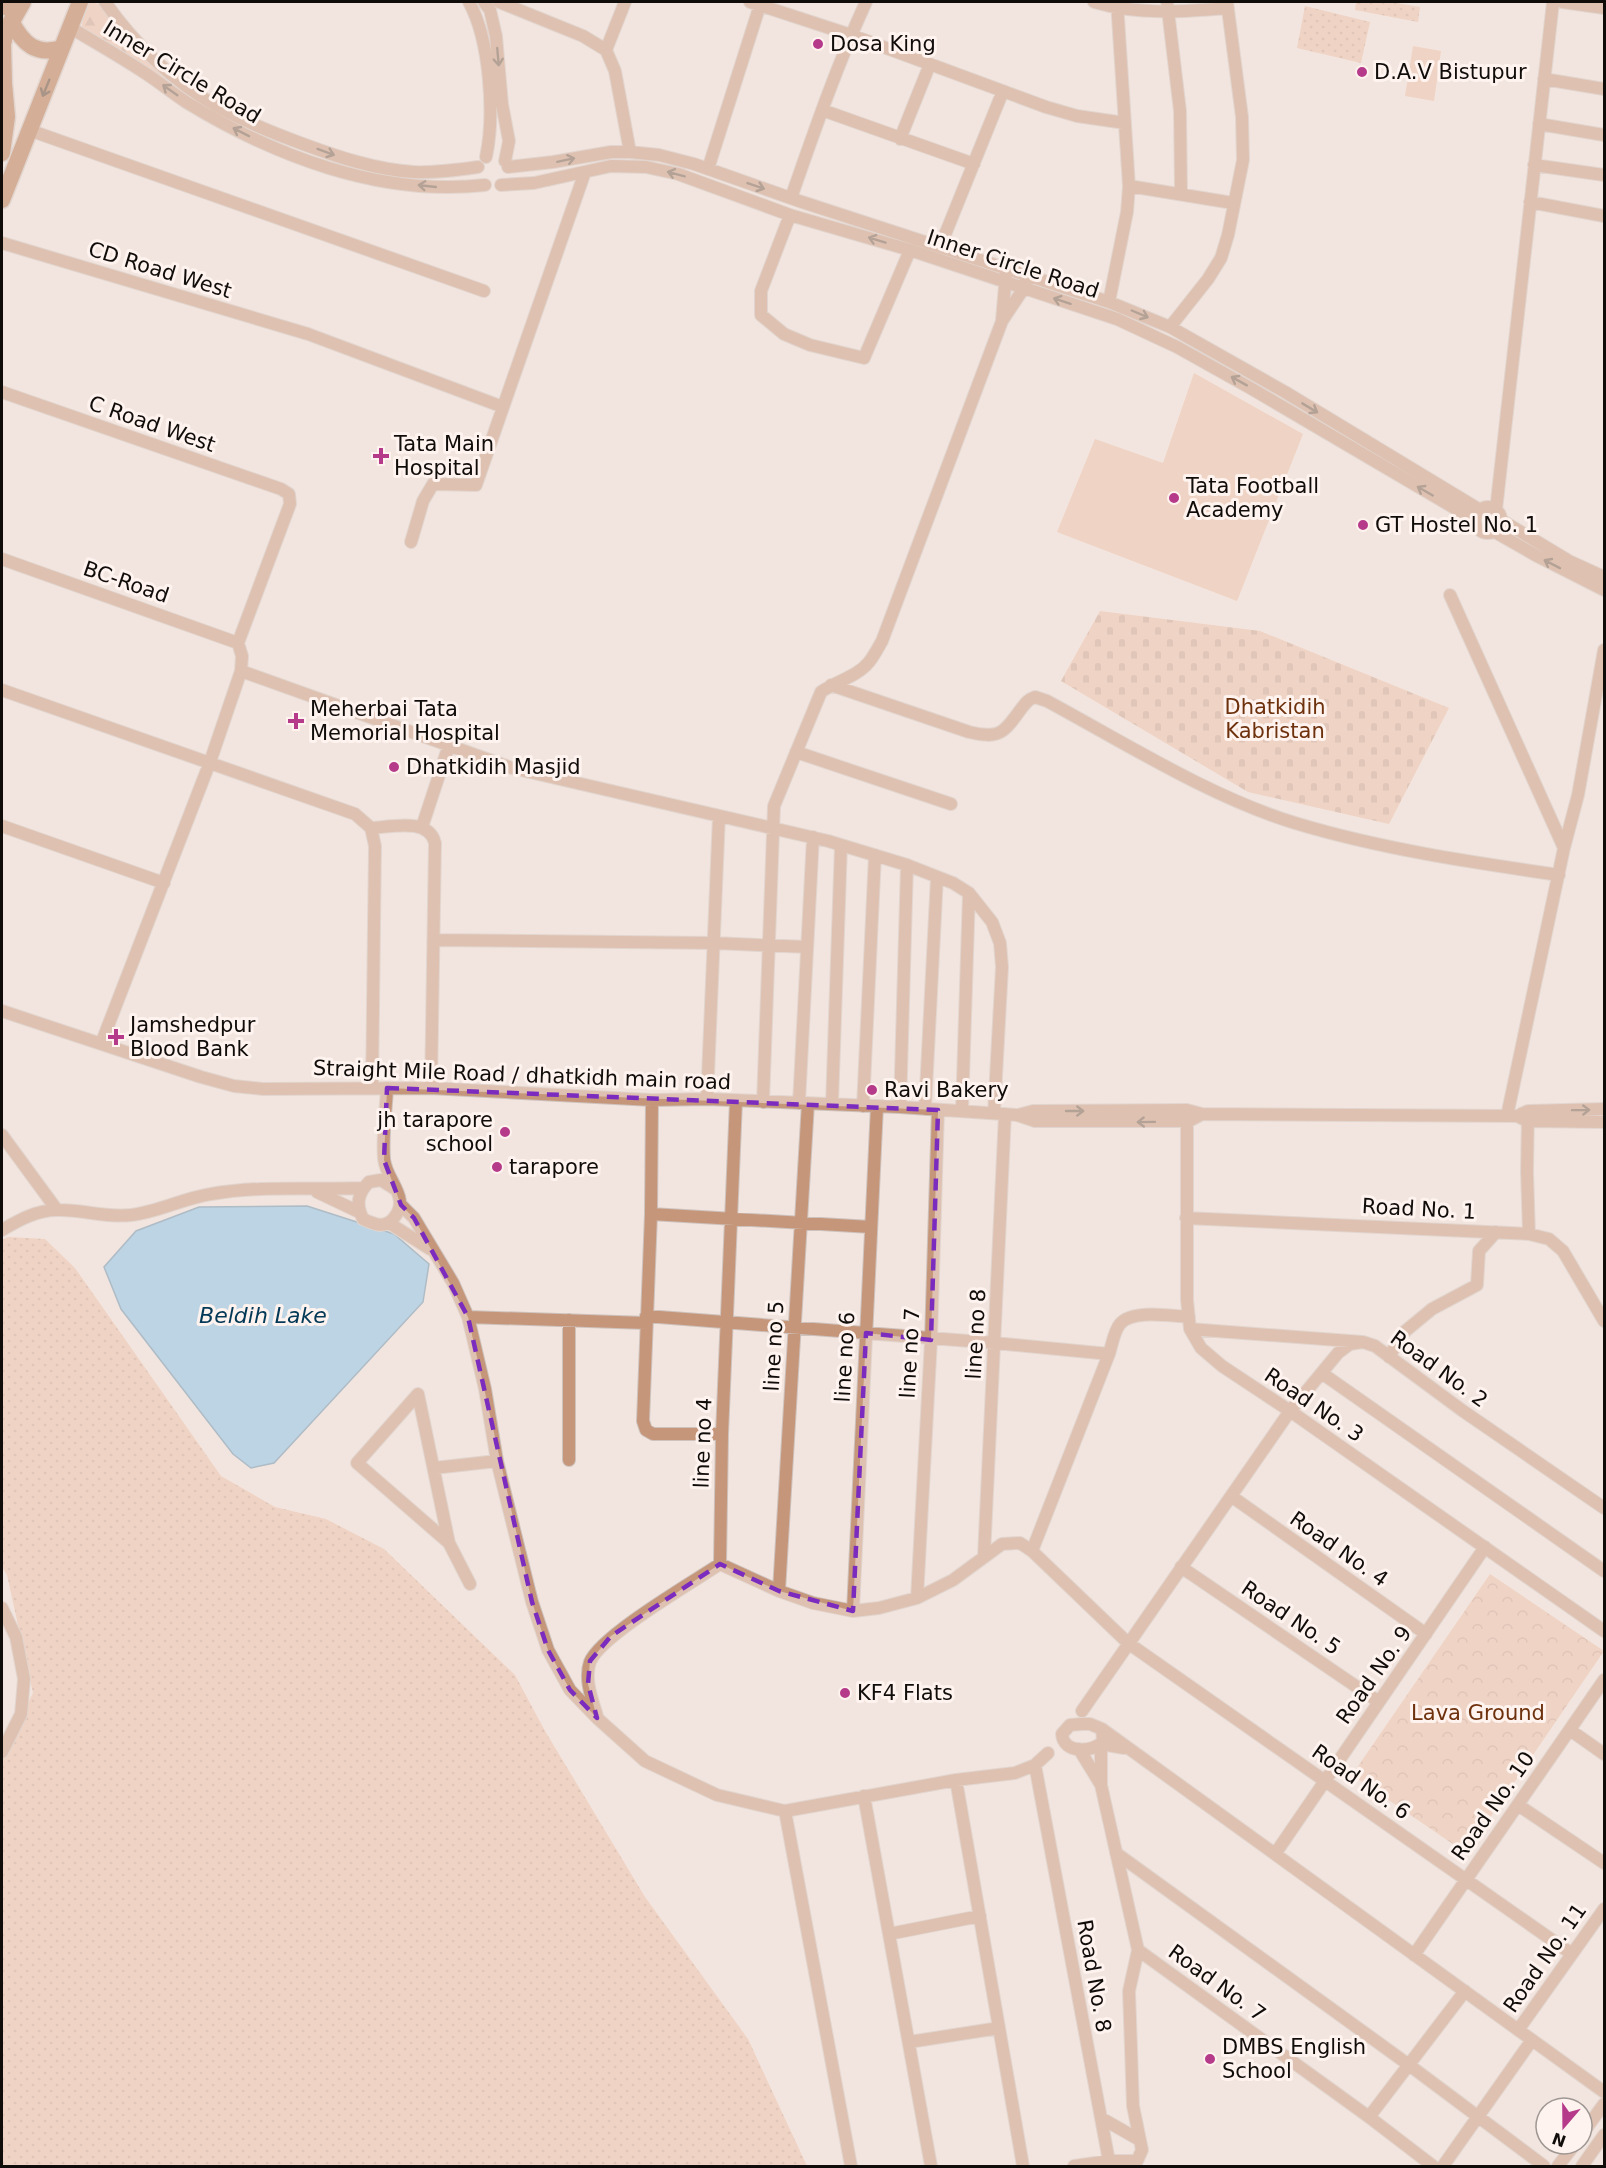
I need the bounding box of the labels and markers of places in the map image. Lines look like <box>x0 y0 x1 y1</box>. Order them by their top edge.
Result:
place label: Dosa King <box>830 32 936 56</box>
marker: Dosa King <box>811 37 825 51</box>
place label: D.A.V Bistupur <box>1374 60 1527 84</box>
marker: D.A.V Bistupur <box>1355 65 1369 79</box>
place label: Tata Main Hospital <box>393 432 494 480</box>
marker: Tata Main Hospital <box>372 447 390 465</box>
place label: Tata Football Academy <box>1185 474 1319 522</box>
marker: Tata Football Academy <box>1167 491 1181 505</box>
place label: GT Hostel No. 1 <box>1375 513 1538 537</box>
marker: GT Hostel No. 1 <box>1356 518 1370 532</box>
place label: Meherbai Tata Memorial Hospital <box>310 697 500 745</box>
marker: Meherbai Tata Memorial Hospital <box>287 712 305 730</box>
place label: Dhatkidih Masjid <box>406 755 581 779</box>
marker: Dhatkidih Masjid <box>387 760 401 774</box>
place label: Jamshedpur Blood Bank <box>128 1013 256 1061</box>
marker: Jamshedpur Blood Bank <box>107 1028 125 1046</box>
place label: Ravi Bakery <box>884 1078 1009 1102</box>
marker: Ravi Bakery <box>865 1083 879 1097</box>
place label: jh tarapore school <box>376 1108 493 1156</box>
marker: jh tarapore school <box>498 1125 512 1139</box>
place label: tarapore <box>509 1155 599 1179</box>
marker: tarapore <box>490 1160 504 1174</box>
place label: KF4 Flats <box>857 1681 953 1705</box>
marker: KF4 Flats <box>838 1686 852 1700</box>
place label: DMBS English School <box>1222 2035 1366 2083</box>
marker: DMBS English School <box>1203 2052 1217 2066</box>

